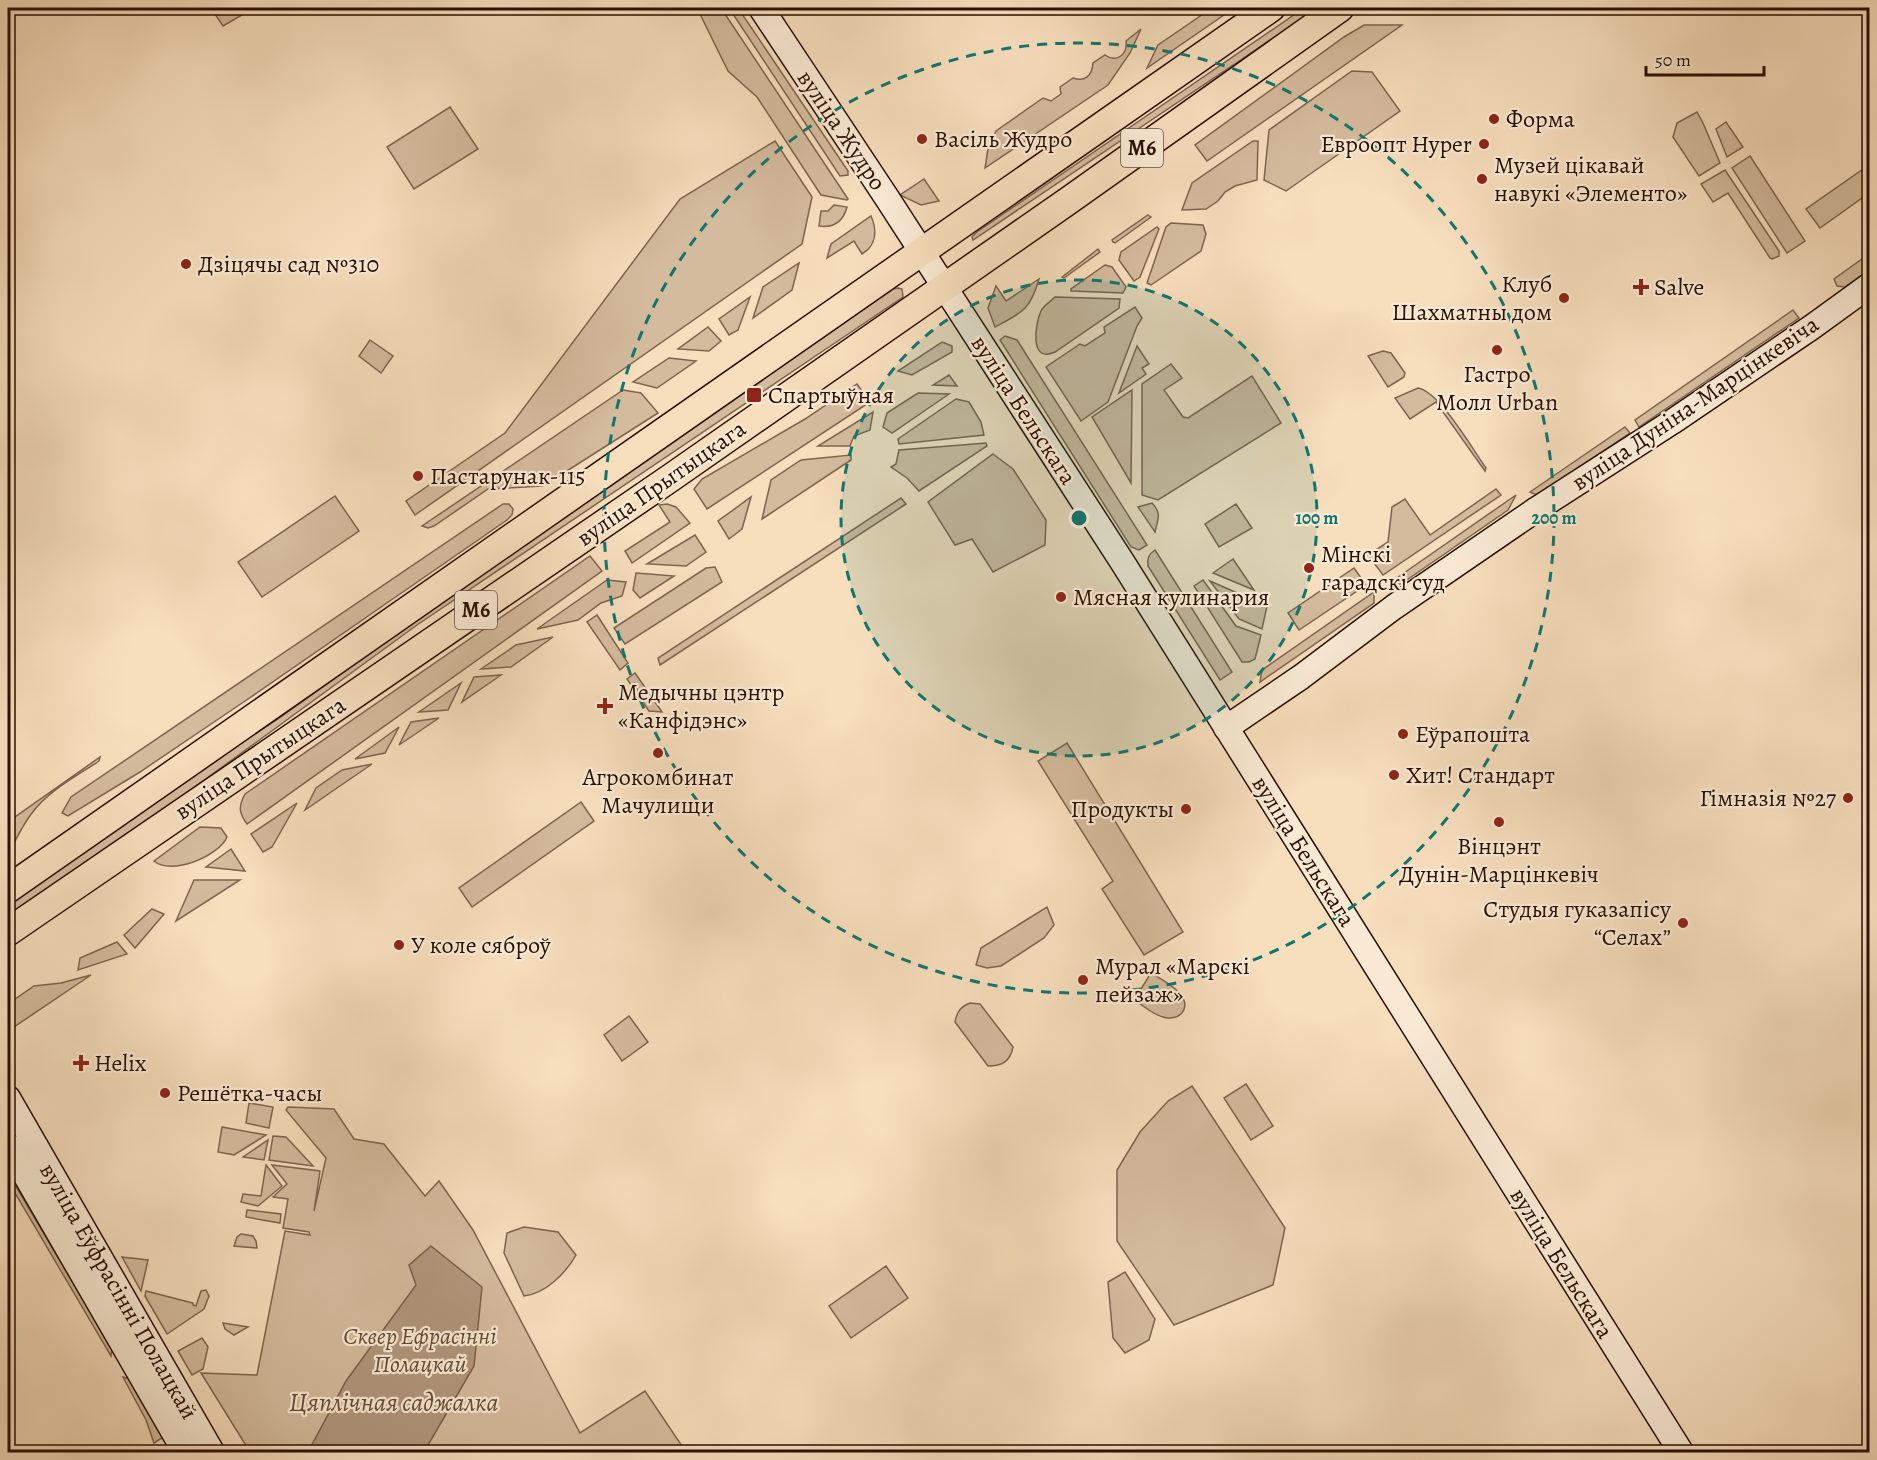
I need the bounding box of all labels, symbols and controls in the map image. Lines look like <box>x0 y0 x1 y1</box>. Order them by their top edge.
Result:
scale bar <box>1646 39 1764 77</box>
text: 50 m <box>1655 48 1691 72</box>
street label: вуліца Жудро <box>790 64 894 196</box>
place label: Форма <box>1506 103 1575 135</box>
marker: Форма <box>1487 112 1501 126</box>
place label: Васіль Жудро <box>934 123 1072 155</box>
place label: Евроопт Hyper <box>1320 128 1472 160</box>
road number: М6 <box>1121 129 1163 167</box>
marker: Васіль Жудро <box>915 132 929 146</box>
marker: Евроопт Hyper <box>1477 137 1491 151</box>
place label: Музей цікавай навукі «Элементо» <box>1494 149 1687 209</box>
marker: Музей цікавай навукі «Элементо» <box>1475 172 1489 186</box>
place label: Дзіцячы сад №310 <box>198 248 379 280</box>
marker: Дзіцячы сад №310 <box>179 257 193 271</box>
place label: Клуб Шахматны дом <box>1392 268 1552 328</box>
place label: Salve <box>1654 271 1704 303</box>
marker: Salve <box>1632 278 1650 296</box>
marker: Клуб Шахматны дом <box>1557 291 1571 305</box>
street label: вуліца Дуніна-Марцінкевіча <box>1565 308 1825 498</box>
street label: вуліца Бельскага <box>964 329 1084 491</box>
marker: Гастро Молл Urban <box>1490 343 1504 357</box>
place label: Гастро Молл Urban <box>1436 358 1558 418</box>
place label: Спартыўная <box>768 379 894 411</box>
marker: Спартыўная <box>745 386 763 404</box>
street label: вуліца Прытыцкага <box>570 413 752 553</box>
place label: Пастарунак-115 <box>430 460 585 492</box>
marker: Пастарунак-115 <box>411 469 425 483</box>
text: 100 m <box>1296 506 1338 530</box>
text: 200 m <box>1531 506 1577 530</box>
centre of rings <box>1069 508 1089 528</box>
place label: Мінскі гарадскі суд <box>1321 538 1445 598</box>
marker: Мінскі гарадскі суд <box>1302 561 1316 575</box>
place label: Мясная кулинария <box>1073 581 1269 613</box>
marker: Мясная кулинария <box>1054 590 1068 604</box>
road number: М6 <box>455 591 497 629</box>
place label: Медычны цэнтр «Канфідэнс» <box>618 676 784 736</box>
street label: вуліца Прытыцкага <box>168 689 352 827</box>
marker: Медычны цэнтр «Канфідэнс» <box>596 697 614 715</box>
place label: Еўрапошта <box>1415 718 1530 750</box>
marker: Еўрапошта <box>1396 727 1410 741</box>
marker: Агрокомбинат Мачулищи <box>651 746 665 760</box>
place label: Хит! Стандарт <box>1406 759 1555 791</box>
place label: Агрокомбинат Мачулищи <box>582 761 734 821</box>
marker: Хит! Стандарт <box>1387 768 1401 782</box>
street label: вуліца Бельскага <box>1245 769 1363 933</box>
place label: Гімназія №27 <box>1700 782 1837 814</box>
marker: Гімназія №27 <box>1841 791 1855 805</box>
place label: Продукты <box>1070 793 1174 825</box>
marker: Продукты <box>1179 802 1193 816</box>
marker: Вінцэнт Дунін-Марцінкевіч <box>1492 815 1506 829</box>
place label: Вінцэнт Дунін-Марцінкевіч <box>1399 830 1599 890</box>
place label: Студыя гуказапісу “Селах” <box>1483 893 1671 953</box>
marker: Студыя гуказапісу “Селах” <box>1676 916 1690 930</box>
place label: У коле сяброў <box>411 929 551 961</box>
marker: У коле сяброў <box>392 938 406 952</box>
place label: Мурал «Марскі пейзаж» <box>1095 950 1250 1010</box>
marker: Мурал «Марскі пейзаж» <box>1076 973 1090 987</box>
place label: Helix <box>94 1047 147 1079</box>
marker: Helix <box>72 1054 90 1072</box>
place label: Решётка-часы <box>177 1077 322 1109</box>
marker: Решётка-часы <box>158 1086 172 1100</box>
street label: вуліца Еўфрасінні Полацкай <box>32 1157 206 1425</box>
street label: вуліца Бельскага <box>1503 1181 1621 1345</box>
park label: Сквер Ефрасінні Полацкай <box>343 1320 497 1380</box>
water label: Цяплічная саджалка <box>289 1385 499 1420</box>

